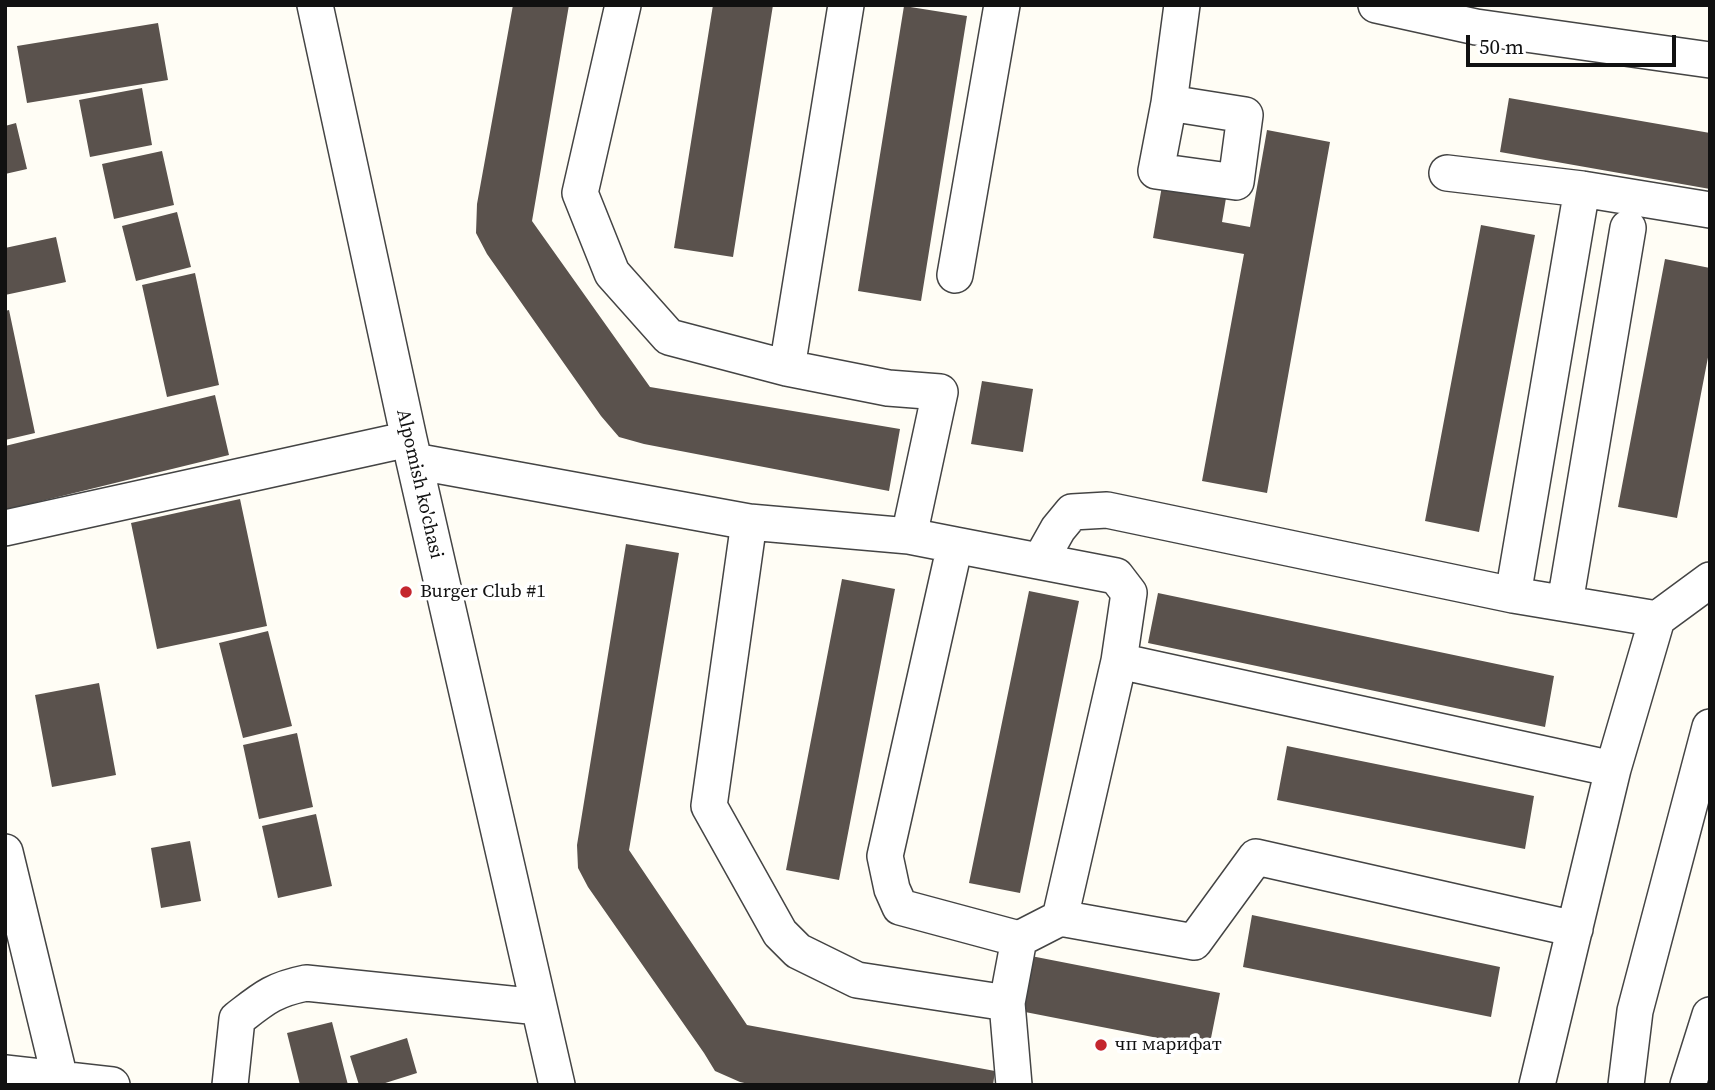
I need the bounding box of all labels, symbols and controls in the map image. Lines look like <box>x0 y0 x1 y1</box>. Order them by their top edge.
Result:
scale bar <box>1470 21 1680 65</box>
text: 50 m <box>1479 32 1524 61</box>
street label: Alpomish ko'chasi <box>391 407 447 561</box>
place label: Burger Club #1 <box>420 581 546 603</box>
marker: Burger Club #1 <box>398 584 414 600</box>
place label: чп марифат <box>1115 1034 1222 1056</box>
marker: чп марифат <box>1093 1037 1109 1053</box>

